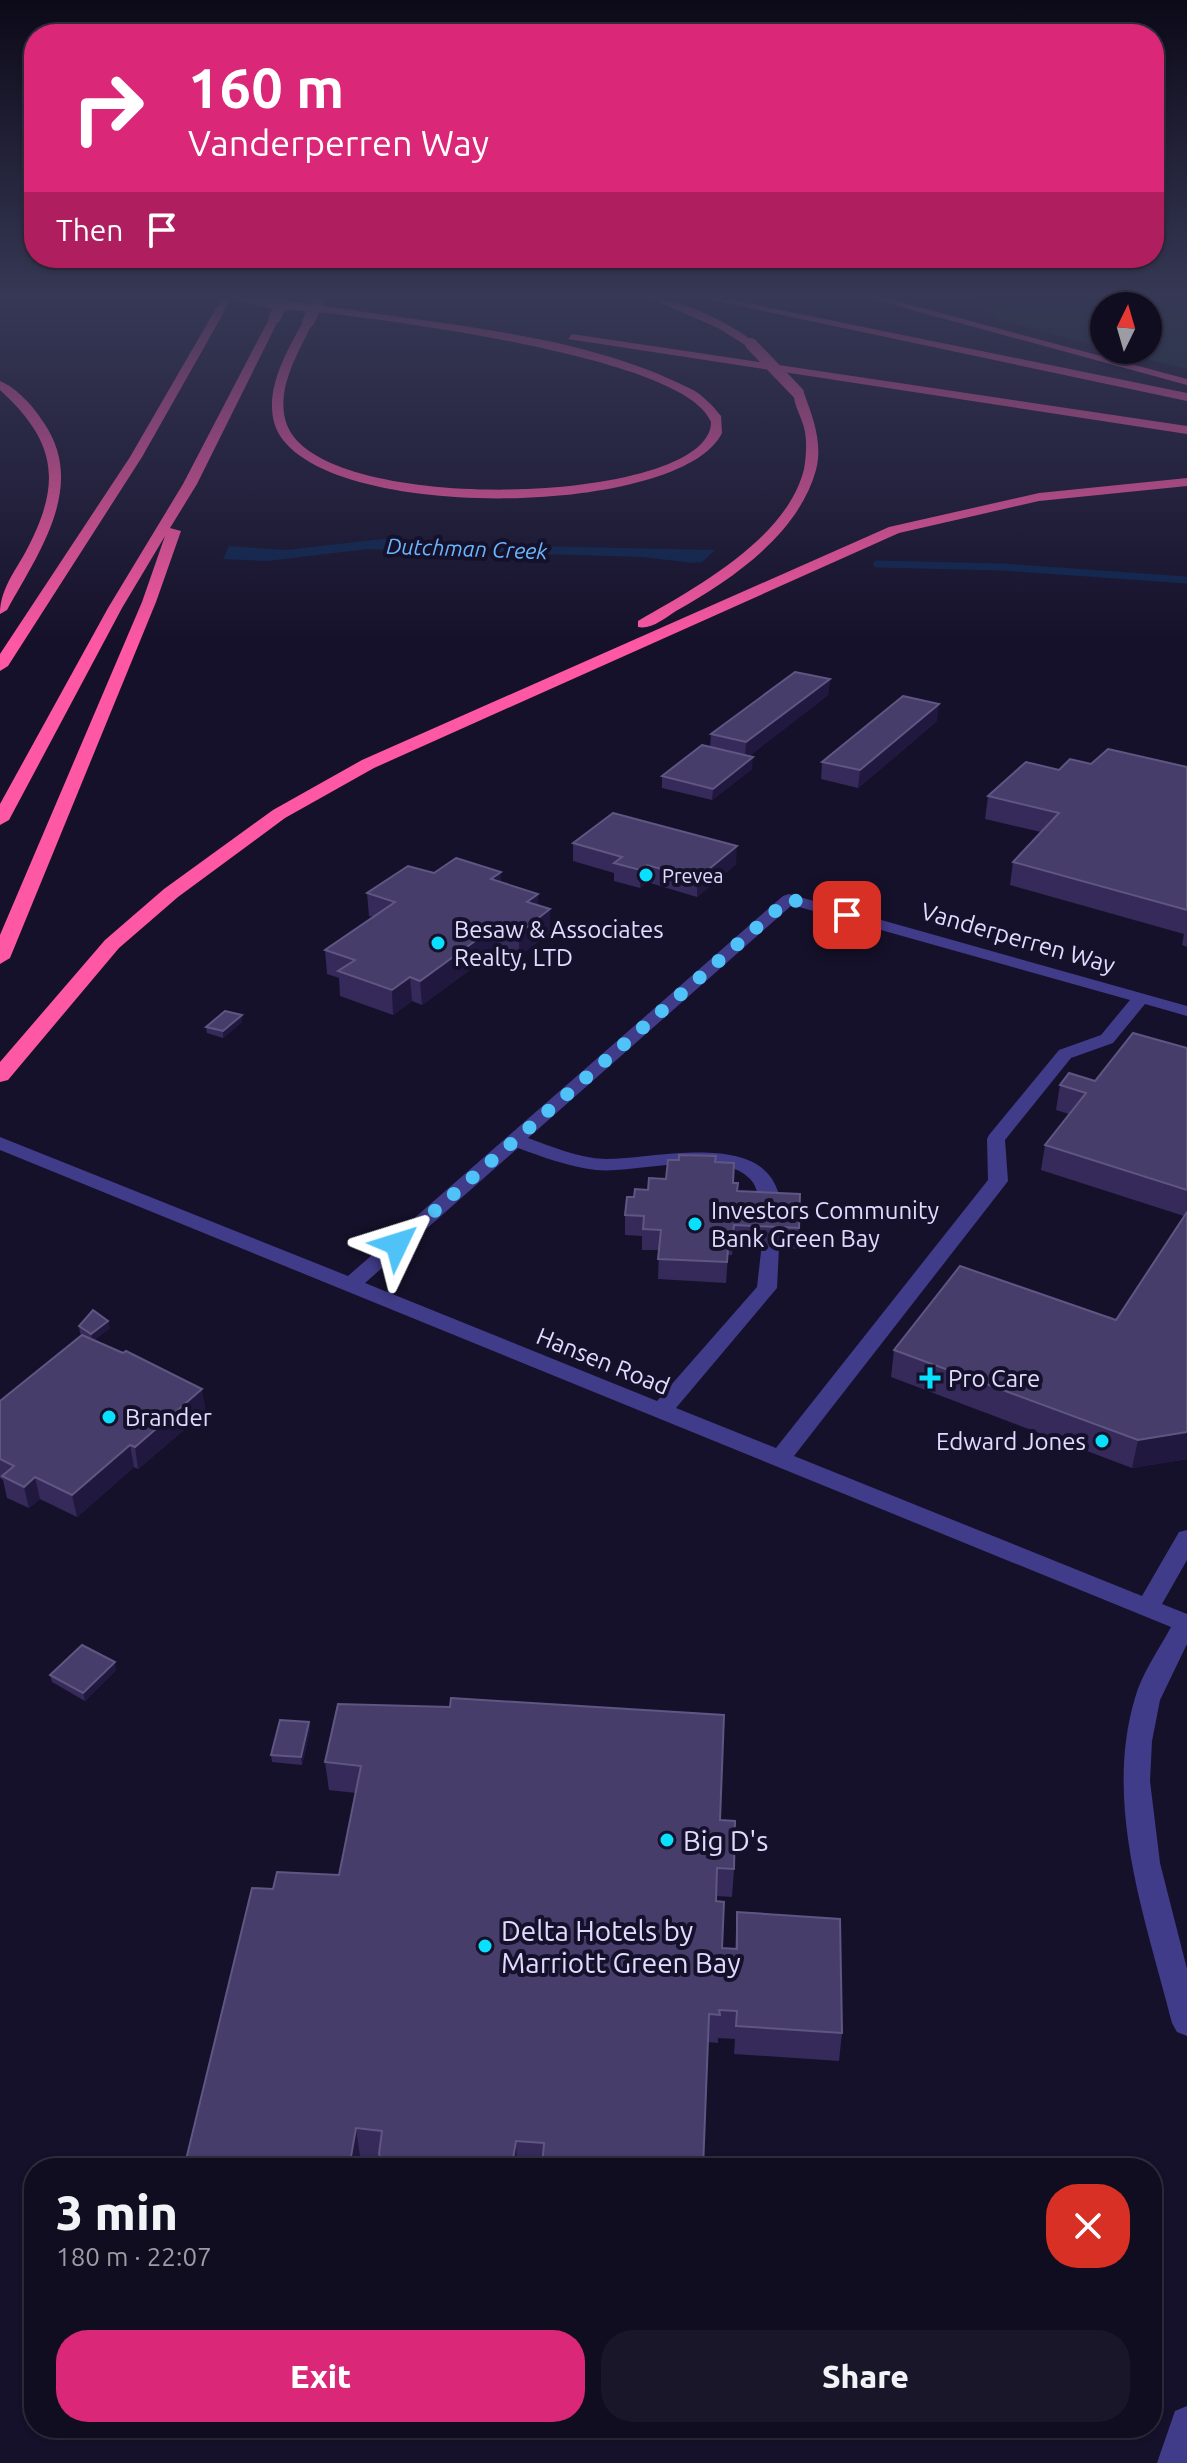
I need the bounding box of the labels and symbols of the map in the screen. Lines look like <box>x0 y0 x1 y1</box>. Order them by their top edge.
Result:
north arrow <box>1090 292 1162 364</box>
water label: Dutchman Creek <box>386 533 549 563</box>
place label: Prevea <box>662 864 724 887</box>
marker: Prevea <box>637 866 655 884</box>
pin <box>813 881 881 949</box>
street label: Vanderperren Way <box>918 897 1119 979</box>
place label: Besaw & Associates Realty, LTD <box>454 916 664 971</box>
marker: Besaw & Associates Realty, LTD <box>429 934 447 952</box>
place label: Investors Community Bank Green Bay <box>711 1197 939 1252</box>
position arrow <box>355 1202 439 1286</box>
marker: Investors Community Bank Green Bay <box>686 1215 704 1233</box>
street label: Hansen Road <box>533 1322 673 1400</box>
place label: Pro Care <box>948 1365 1040 1392</box>
marker: Pro Care <box>919 1367 941 1389</box>
place label: Brander <box>125 1404 212 1431</box>
marker: Brander <box>100 1408 118 1426</box>
place label: Edward Jones <box>936 1428 1086 1455</box>
marker: Edward Jones <box>1093 1432 1111 1450</box>
place label: Big D's <box>683 1825 768 1856</box>
marker: Big D's <box>658 1831 676 1849</box>
place label: Delta Hotels by Marriott Green Bay <box>501 1915 741 1978</box>
marker: Delta Hotels by Marriott Green Bay <box>476 1937 494 1955</box>

